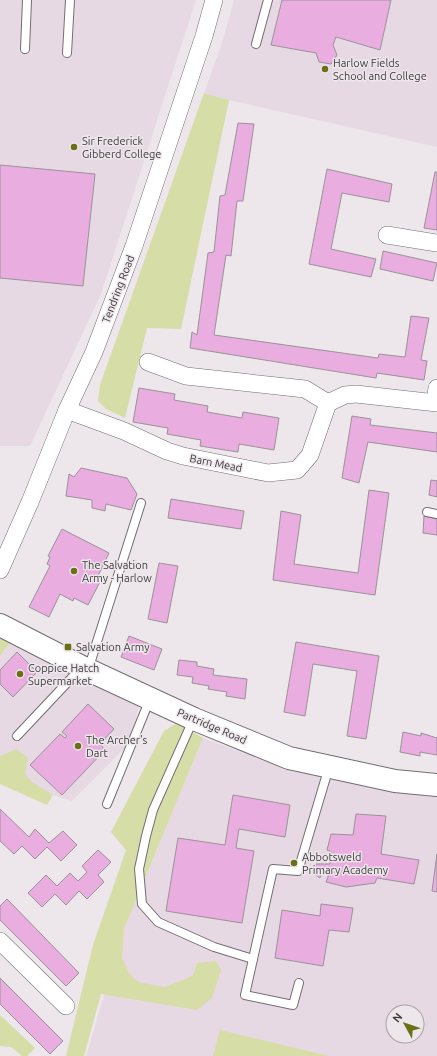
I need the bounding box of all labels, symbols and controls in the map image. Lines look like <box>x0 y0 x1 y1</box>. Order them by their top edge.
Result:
place label: Harlow Fields School and College <box>333 57 427 82</box>
marker: Harlow Fields School and College <box>320 64 330 74</box>
place label: Sir Frederick Gibberd College <box>82 135 161 160</box>
marker: Sir Frederick Gibberd College <box>69 142 79 152</box>
street label: Tendring Road <box>100 253 136 325</box>
street label: Barn Mead <box>189 452 243 474</box>
place label: The Salvation Army - Harlow <box>82 559 152 584</box>
marker: The Salvation Army - Harlow <box>69 566 79 576</box>
place label: Salvation Army <box>76 641 150 653</box>
marker: Salvation Army <box>63 642 73 652</box>
place label: Coppice Hatch Supermarket <box>28 662 99 687</box>
marker: Coppice Hatch Supermarket <box>15 669 25 679</box>
street label: Partridge Road <box>176 706 248 746</box>
place label: The Archer's Dart <box>86 734 148 759</box>
marker: The Archer's Dart <box>73 741 83 751</box>
place label: Abbotsweld Primary Academy <box>302 851 389 876</box>
marker: Abbotsweld Primary Academy <box>289 858 299 868</box>
north arrow <box>385 1004 425 1044</box>
text: N <box>390 1011 405 1025</box>

